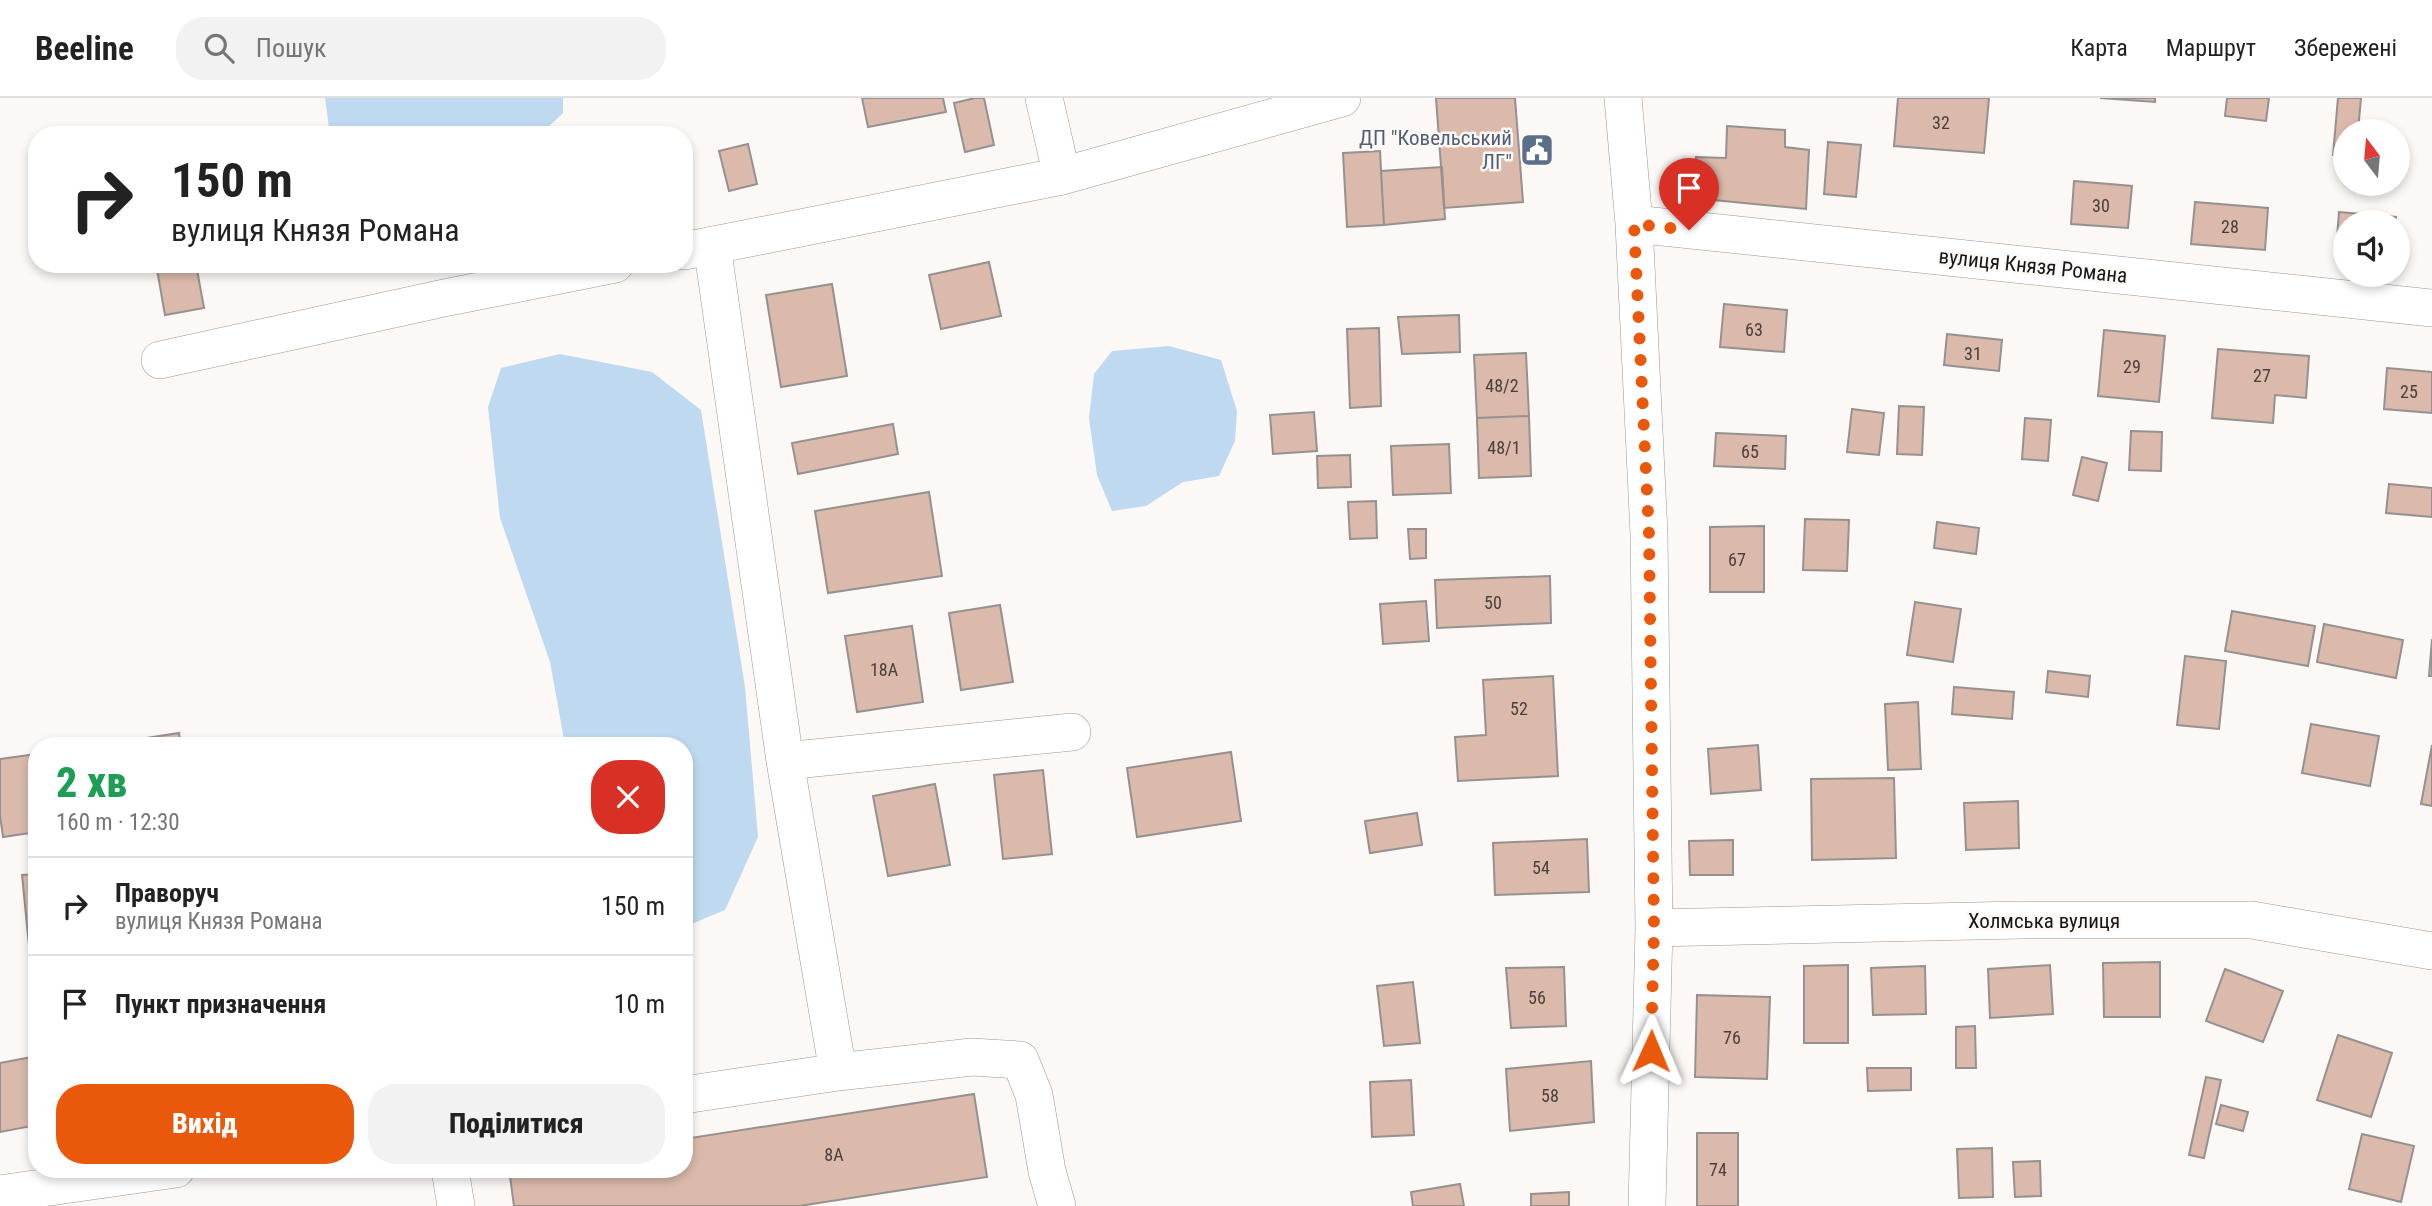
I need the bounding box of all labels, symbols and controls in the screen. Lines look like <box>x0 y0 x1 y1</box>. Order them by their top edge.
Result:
search box <box>176 17 666 80</box>
text: Beeline <box>35 29 134 68</box>
icon: search <box>200 29 238 67</box>
text: Пошук <box>256 33 327 63</box>
text: Карта <box>2070 34 2128 62</box>
text: Маршрут <box>2166 34 2256 62</box>
text: Збережені <box>2294 34 2397 62</box>
house number: 32 <box>1932 112 1950 133</box>
north arrow <box>2333 119 2410 196</box>
map controls <box>2333 119 2410 287</box>
place label: ДП "Ковельський ЛГ" <box>1359 126 1512 174</box>
public building icon: ДП "Ковельський ЛГ" <box>1518 131 1556 169</box>
text: 150 m <box>171 152 293 209</box>
icon: right <box>56 154 147 245</box>
pin <box>1659 158 1719 230</box>
icon: arrive <box>1670 169 1708 207</box>
house number: 30 <box>2092 195 2110 216</box>
button: sound <box>2333 210 2410 287</box>
text: вулиця Князя Романа <box>171 211 460 249</box>
house number: 28 <box>2221 216 2239 237</box>
street label: вулиця Князя Романа <box>1938 244 2128 288</box>
house number: 63 <box>1745 319 1763 340</box>
house number: 31 <box>1964 343 1982 364</box>
house number: 29 <box>2123 356 2141 377</box>
house number: 27 <box>2253 365 2271 386</box>
house number: 48/2 <box>1485 375 1519 396</box>
house number: 25 <box>2400 381 2418 402</box>
house number: 48/1 <box>1487 437 1521 458</box>
house number: 65 <box>1741 441 1759 462</box>
house number: 67 <box>1728 549 1746 570</box>
house number: 50 <box>1484 592 1502 613</box>
house number: 18А <box>870 659 899 680</box>
house number: 52 <box>1510 698 1528 719</box>
text: 2 хв <box>56 758 127 807</box>
button: close <box>591 760 665 834</box>
text: 160 m · 12:30 <box>56 809 180 836</box>
house number: 54 <box>1532 857 1550 878</box>
text: Праворуч <box>115 878 219 908</box>
icon: right <box>56 887 94 925</box>
text: 150 m <box>601 891 665 921</box>
text: вулиця Князя Романа <box>115 908 322 935</box>
street label: Холмська вулиця <box>1968 909 2120 933</box>
icon: arrive <box>56 985 94 1023</box>
house number: 56 <box>1528 987 1546 1008</box>
text: Пункт призначення <box>115 989 326 1019</box>
text: 10 m <box>614 989 665 1019</box>
position arrow <box>1614 1014 1688 1088</box>
house number: 76 <box>1723 1027 1741 1048</box>
button: Вихід <box>56 1084 354 1164</box>
button: Поділитися <box>368 1084 665 1164</box>
house number: 58 <box>1541 1085 1559 1106</box>
house number: 8А <box>824 1144 844 1165</box>
house number: 74 <box>1709 1159 1727 1180</box>

